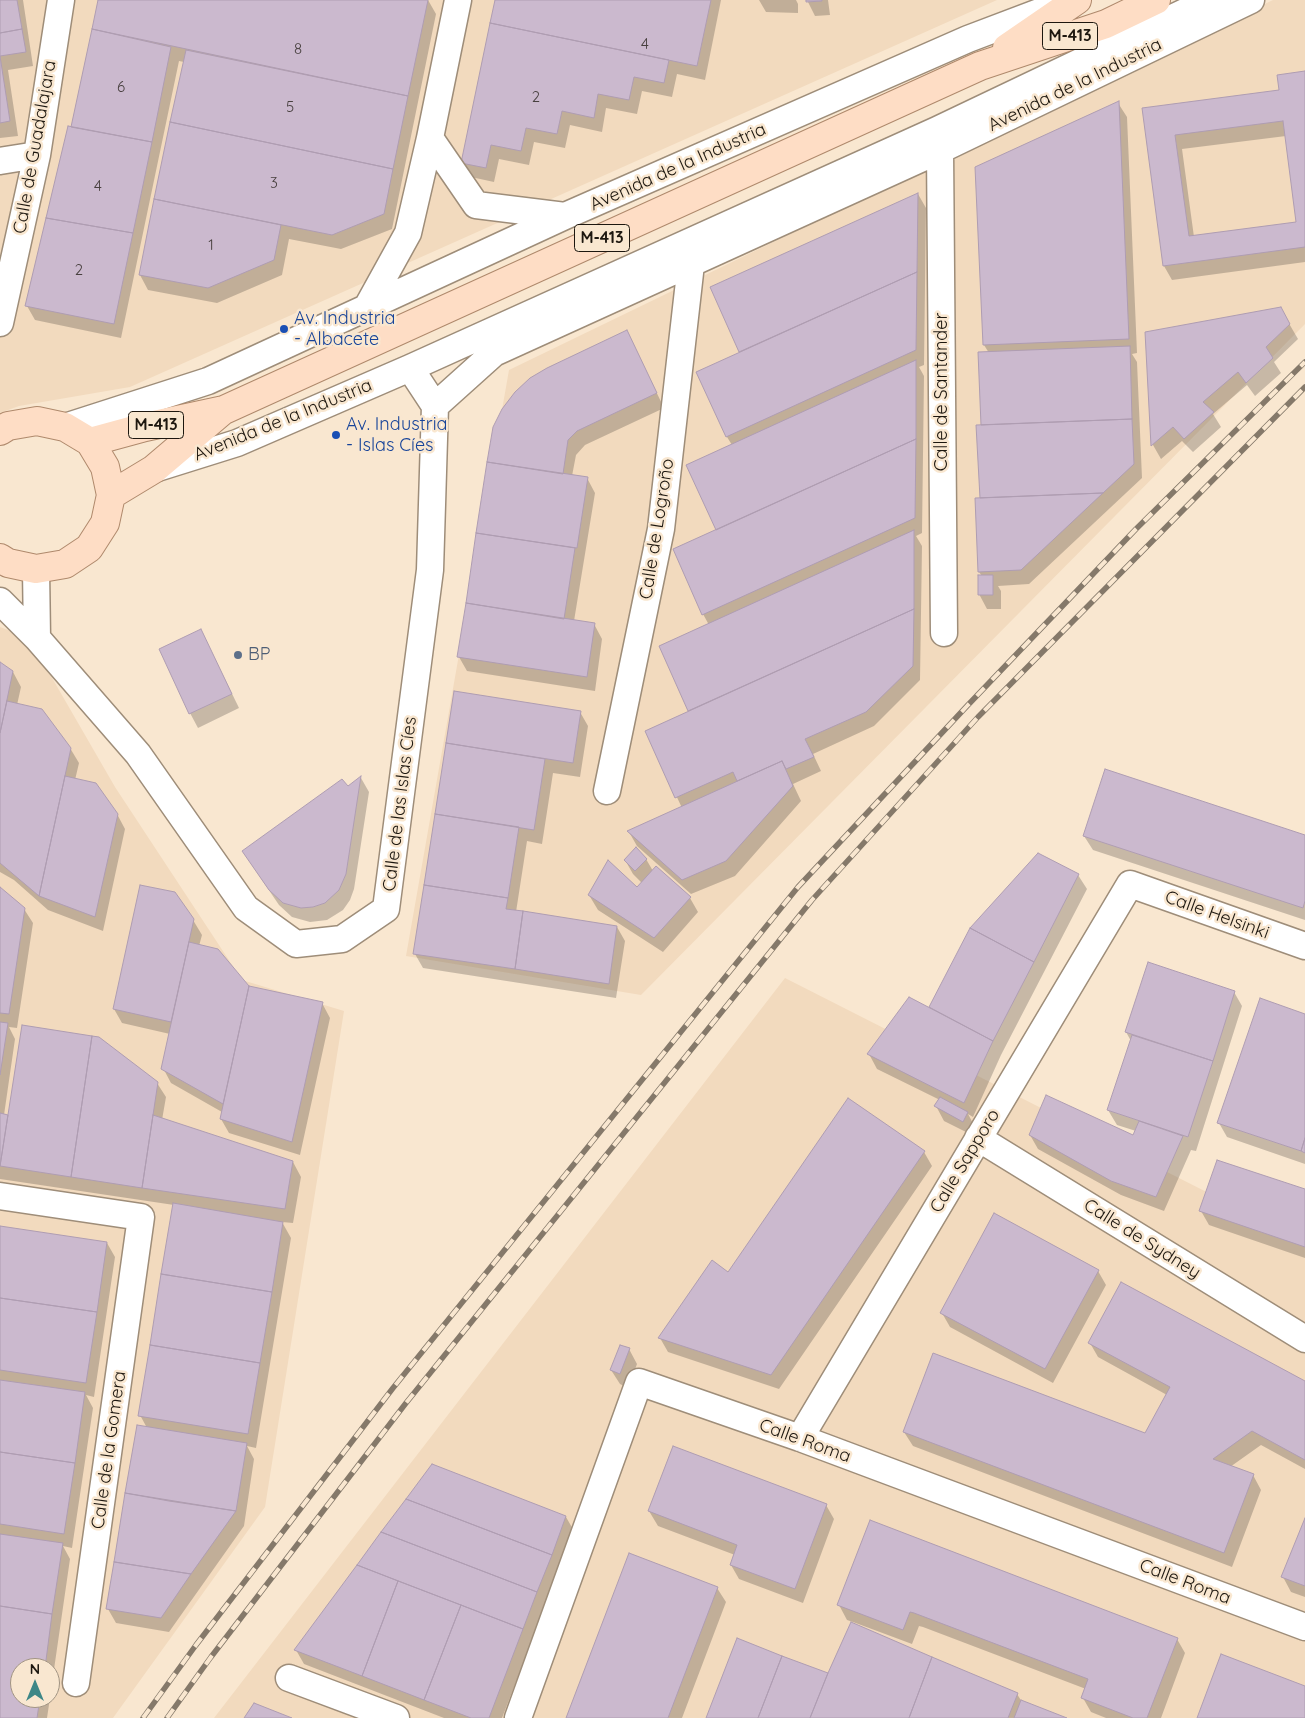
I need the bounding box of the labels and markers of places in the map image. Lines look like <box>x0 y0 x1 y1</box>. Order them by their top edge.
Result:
place label: Av. Industria - Albacete <box>294 308 395 350</box>
marker: Av. Industria - Albacete <box>278 323 290 335</box>
place label: Av. Industria - Islas Cíes <box>346 414 447 456</box>
marker: Av. Industria - Islas Cíes <box>330 429 342 441</box>
place label: BP <box>248 644 270 666</box>
marker: BP <box>232 649 244 661</box>

